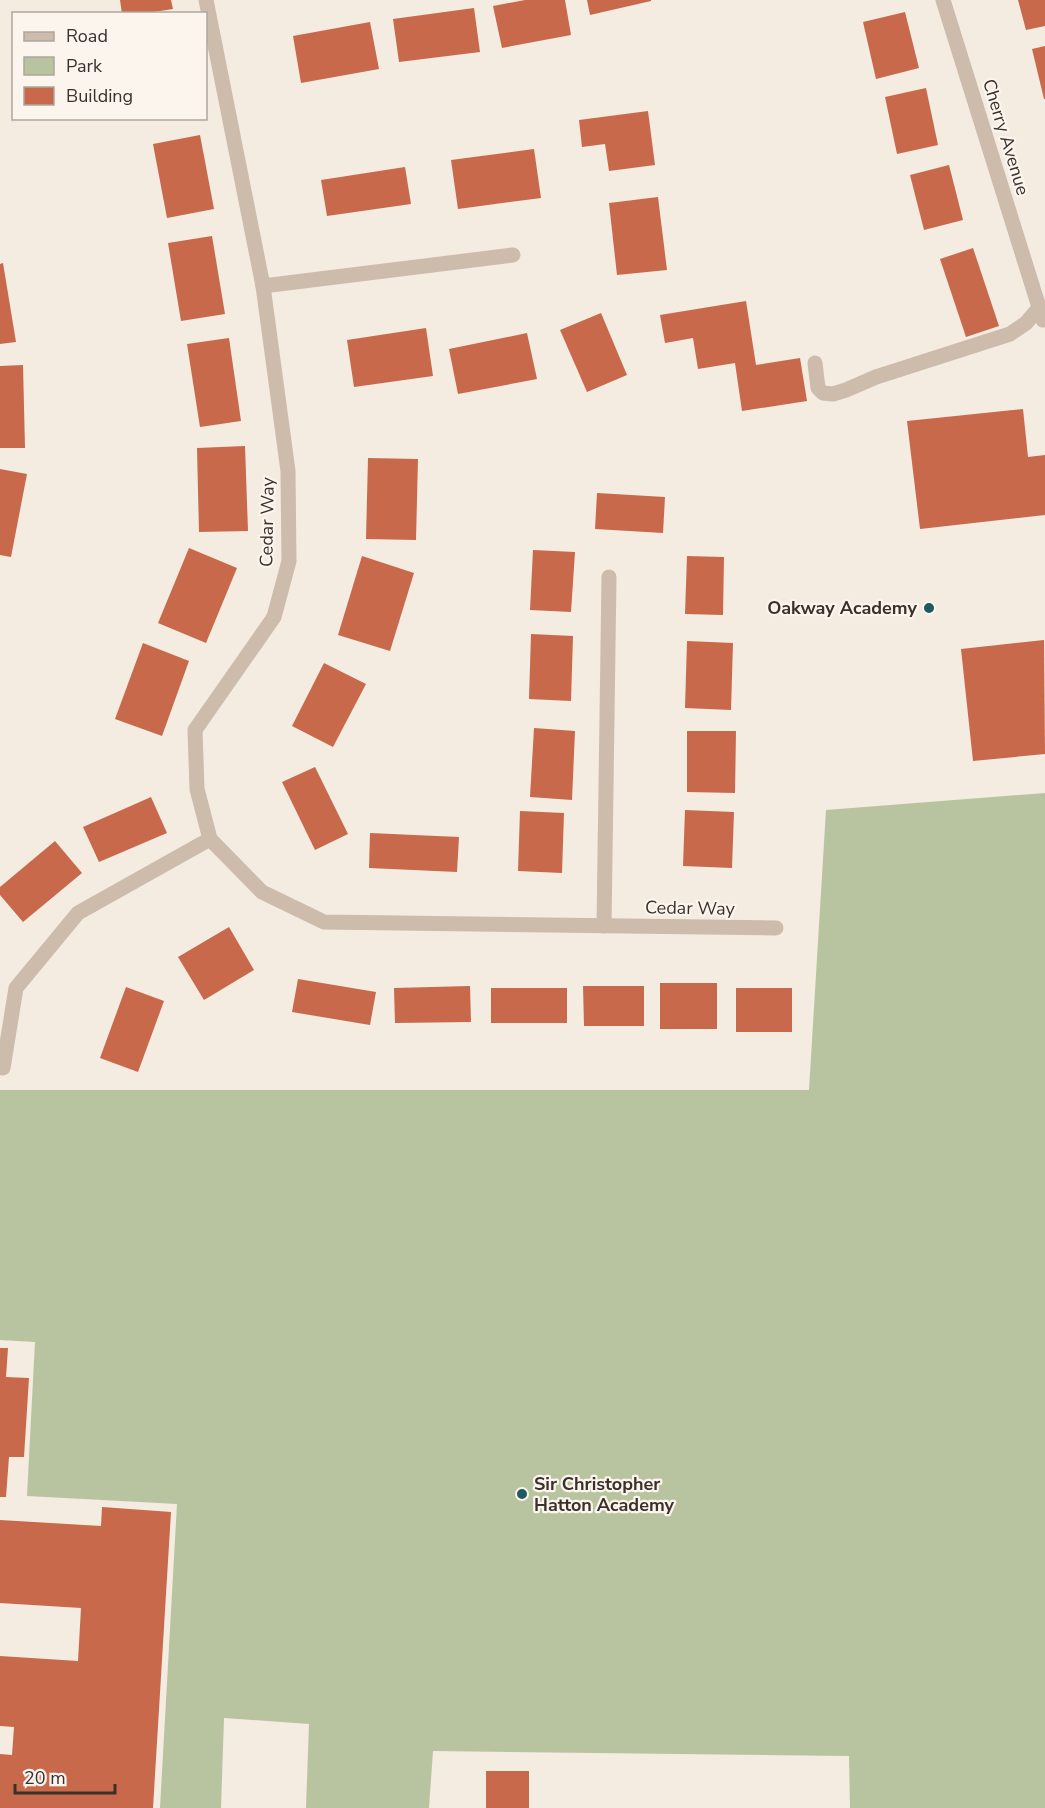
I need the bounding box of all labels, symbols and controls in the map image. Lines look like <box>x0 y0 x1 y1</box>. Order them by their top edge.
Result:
legend <box>12 12 207 120</box>
text: Road <box>66 24 108 48</box>
text: Park <box>66 54 103 78</box>
street label: Cherry Avenue <box>977 76 1035 198</box>
text: Building <box>66 84 133 108</box>
street label: Cedar Way <box>254 476 280 567</box>
place label: Oakway Academy <box>767 596 918 620</box>
marker: Oakway Academy <box>922 601 936 615</box>
street label: Cedar Way <box>645 895 736 921</box>
place label: Sir Christopher Hatton Academy <box>534 1472 675 1517</box>
marker: Sir Christopher Hatton Academy <box>515 1487 529 1501</box>
scale bar <box>15 1757 116 1795</box>
text: 20 m <box>24 1766 66 1790</box>

